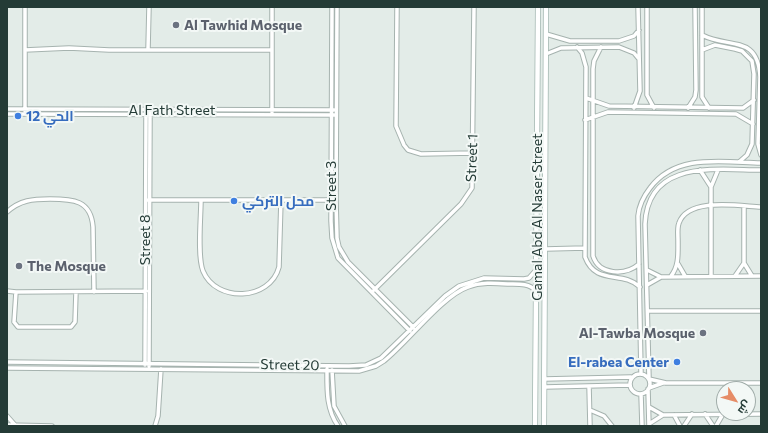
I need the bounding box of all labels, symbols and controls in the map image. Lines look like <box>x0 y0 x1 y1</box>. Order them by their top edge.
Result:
place label: Al Tawhid Mosque <box>184 17 302 33</box>
marker: Al Tawhid Mosque <box>171 20 181 30</box>
street label: Al Fath Street <box>129 102 215 118</box>
place label: الحي 12 <box>26 108 74 124</box>
marker: الحي 12 <box>13 111 23 121</box>
street label: Gamal Abd Al Naser Street <box>529 133 545 301</box>
street label: Street 1 <box>463 134 481 182</box>
street label: Street 3 <box>323 161 339 211</box>
place label: محل التركي <box>242 193 314 209</box>
marker: محل التركي <box>229 196 239 206</box>
street label: Street 8 <box>137 215 153 265</box>
place label: The Mosque <box>27 258 106 274</box>
marker: The Mosque <box>14 261 24 271</box>
place label: Al-Tawba Mosque <box>579 325 695 341</box>
marker: Al-Tawba Mosque <box>698 328 708 338</box>
place label: El-rabea Center <box>568 354 669 370</box>
street label: Street 20 <box>260 356 320 374</box>
marker: El-rabea Center <box>672 357 682 367</box>
north arrow <box>716 381 756 421</box>
text: ش <box>736 398 755 417</box>

